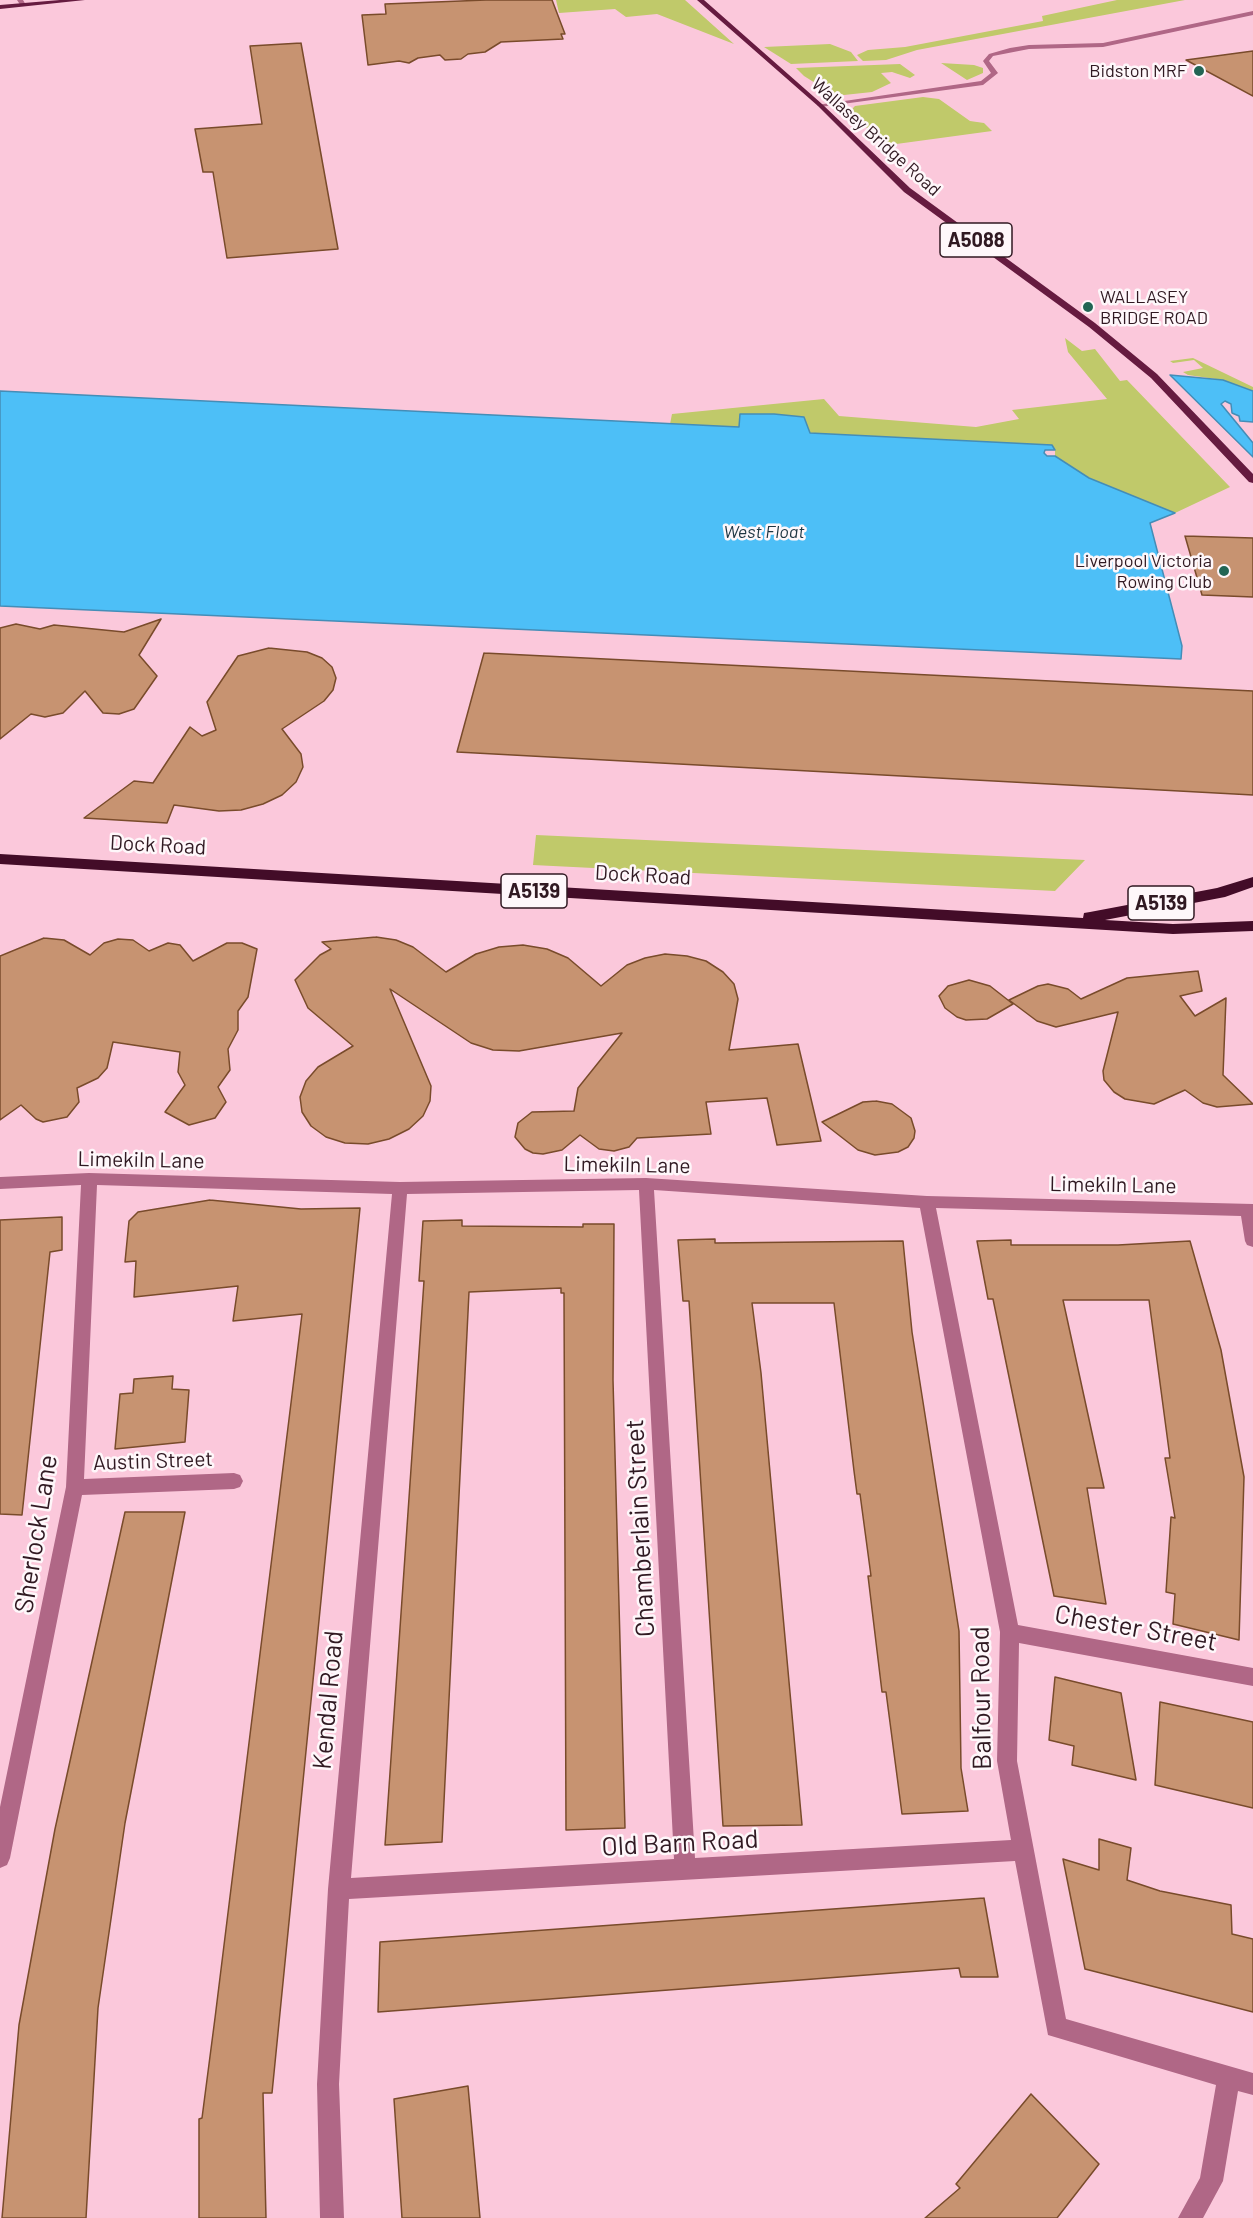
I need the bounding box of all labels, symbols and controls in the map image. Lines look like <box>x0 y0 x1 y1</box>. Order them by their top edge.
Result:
place label: Bidston MRF <box>1089 60 1187 82</box>
marker: Bidston MRF <box>1192 64 1206 78</box>
street label: Wallasey Bridge Road <box>807 73 945 201</box>
road number: A5088 <box>940 223 1012 257</box>
place label: WALLASEY BRIDGE ROAD <box>1100 286 1208 328</box>
marker: WALLASEY BRIDGE ROAD <box>1081 300 1095 314</box>
water label: West Float <box>723 521 805 543</box>
place label: Liverpool Victoria Rowing Club <box>1075 550 1212 592</box>
marker: Liverpool Victoria Rowing Club <box>1217 564 1231 578</box>
street label: Dock Road <box>109 830 207 860</box>
street label: Dock Road <box>594 860 692 890</box>
road number: A5139 <box>501 874 567 908</box>
road number: A5139 <box>1128 886 1194 920</box>
street label: Limekiln Lane <box>77 1146 205 1174</box>
street label: Limekiln Lane <box>563 1151 691 1179</box>
street label: Limekiln Lane <box>1049 1171 1177 1199</box>
street label: Chamberlain Street <box>619 1418 661 1638</box>
street label: Austin Street <box>93 1446 213 1476</box>
street label: Sherlock Lane <box>8 1453 64 1615</box>
street label: Chester Street <box>1052 1598 1220 1658</box>
street label: Balfour Road <box>964 1626 998 1770</box>
street label: Kendal Road <box>306 1629 350 1771</box>
street label: Old Barn Road <box>601 1823 759 1863</box>

